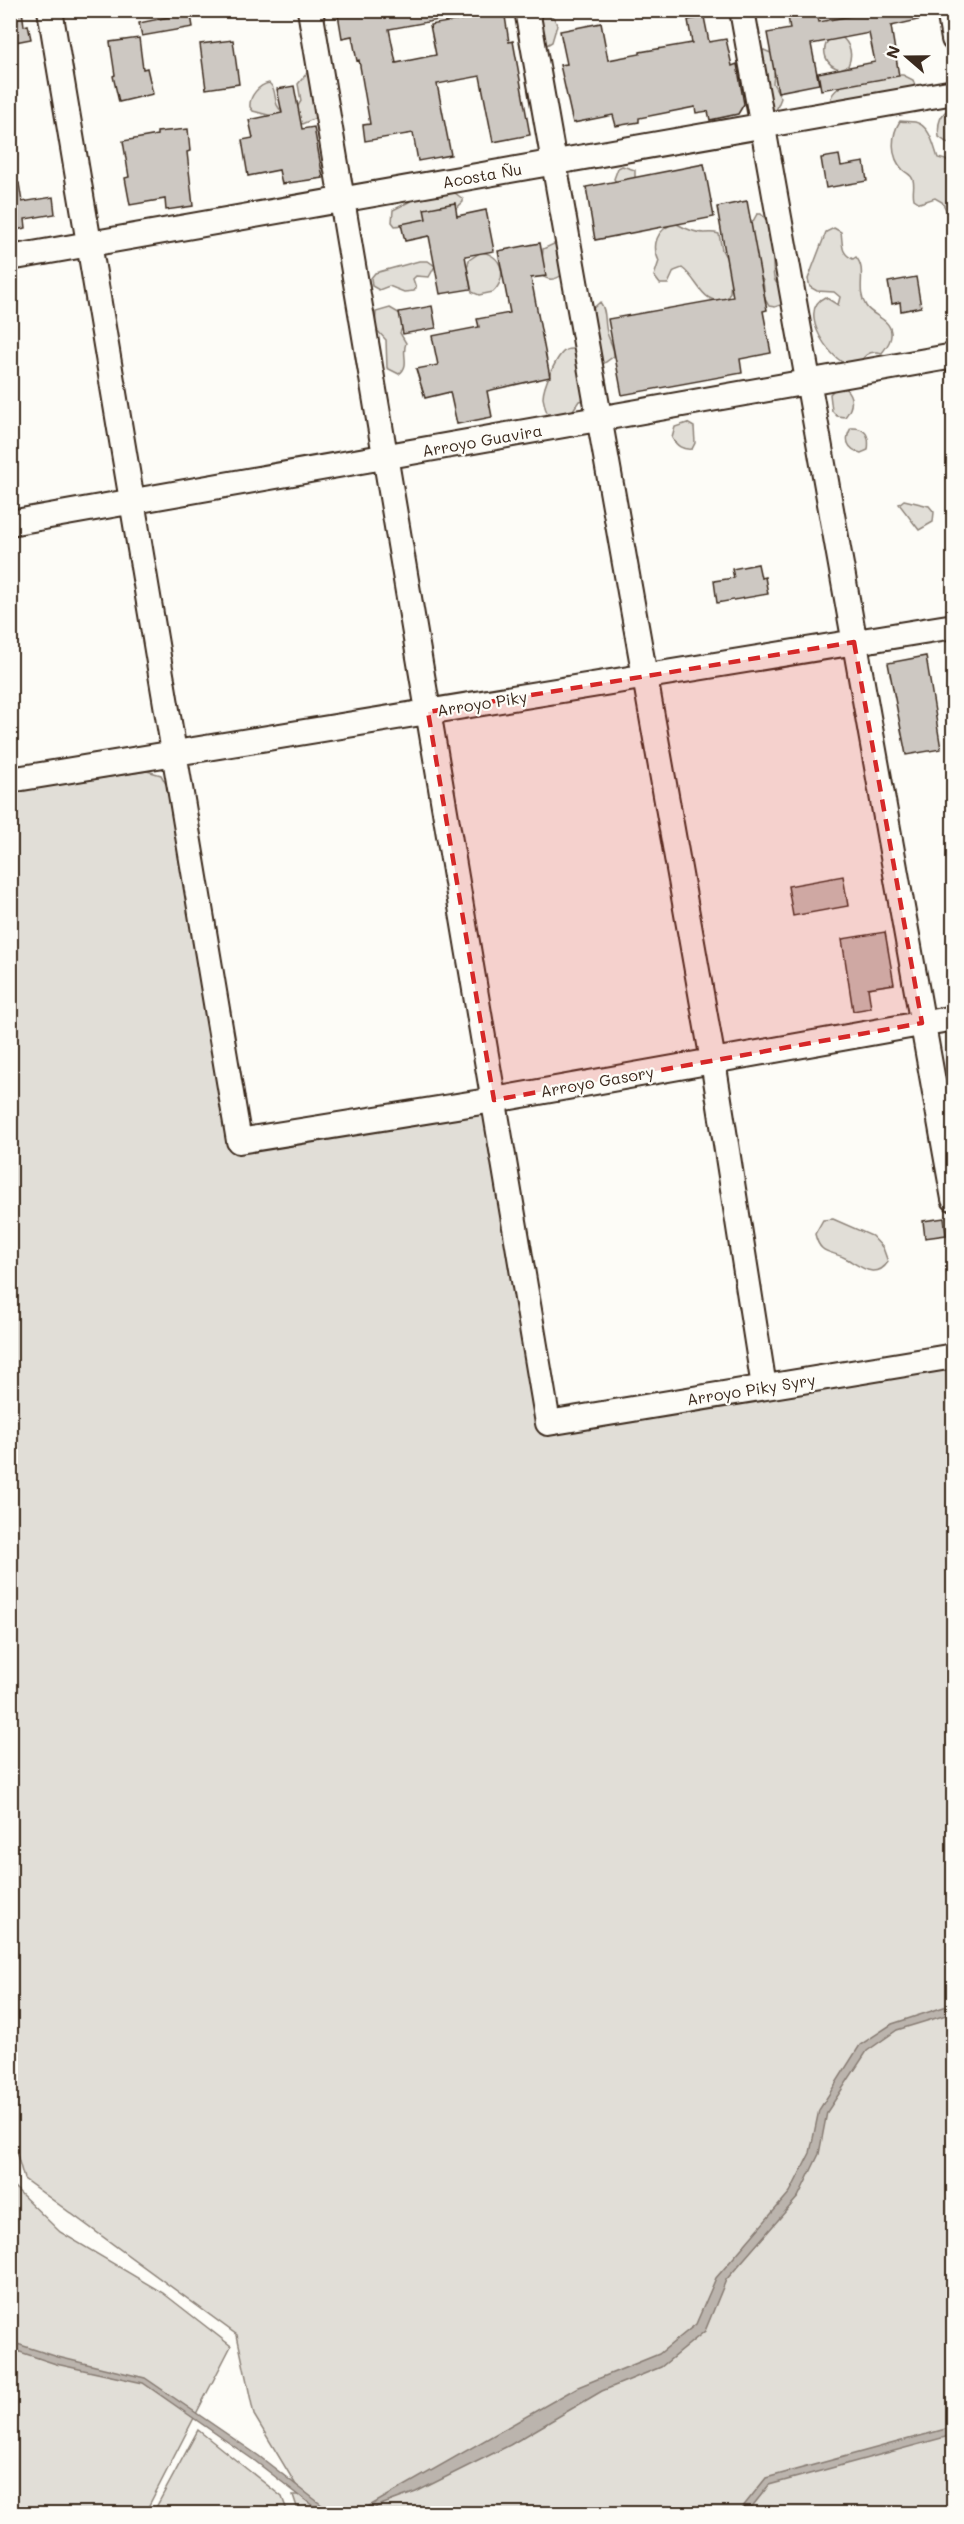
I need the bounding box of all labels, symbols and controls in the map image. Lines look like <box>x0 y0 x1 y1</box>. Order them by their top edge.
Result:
north arrow <box>877 27 937 87</box>
text: N <box>880 42 904 61</box>
street label: Acosta Ñu <box>441 158 523 192</box>
street label: Arroyo Guavira <box>420 419 544 461</box>
street label: Arroyo Piky <box>435 686 529 720</box>
street label: Arroyo Gasory <box>539 1061 655 1101</box>
street label: Arroyo Piky Syry <box>685 1368 817 1410</box>

